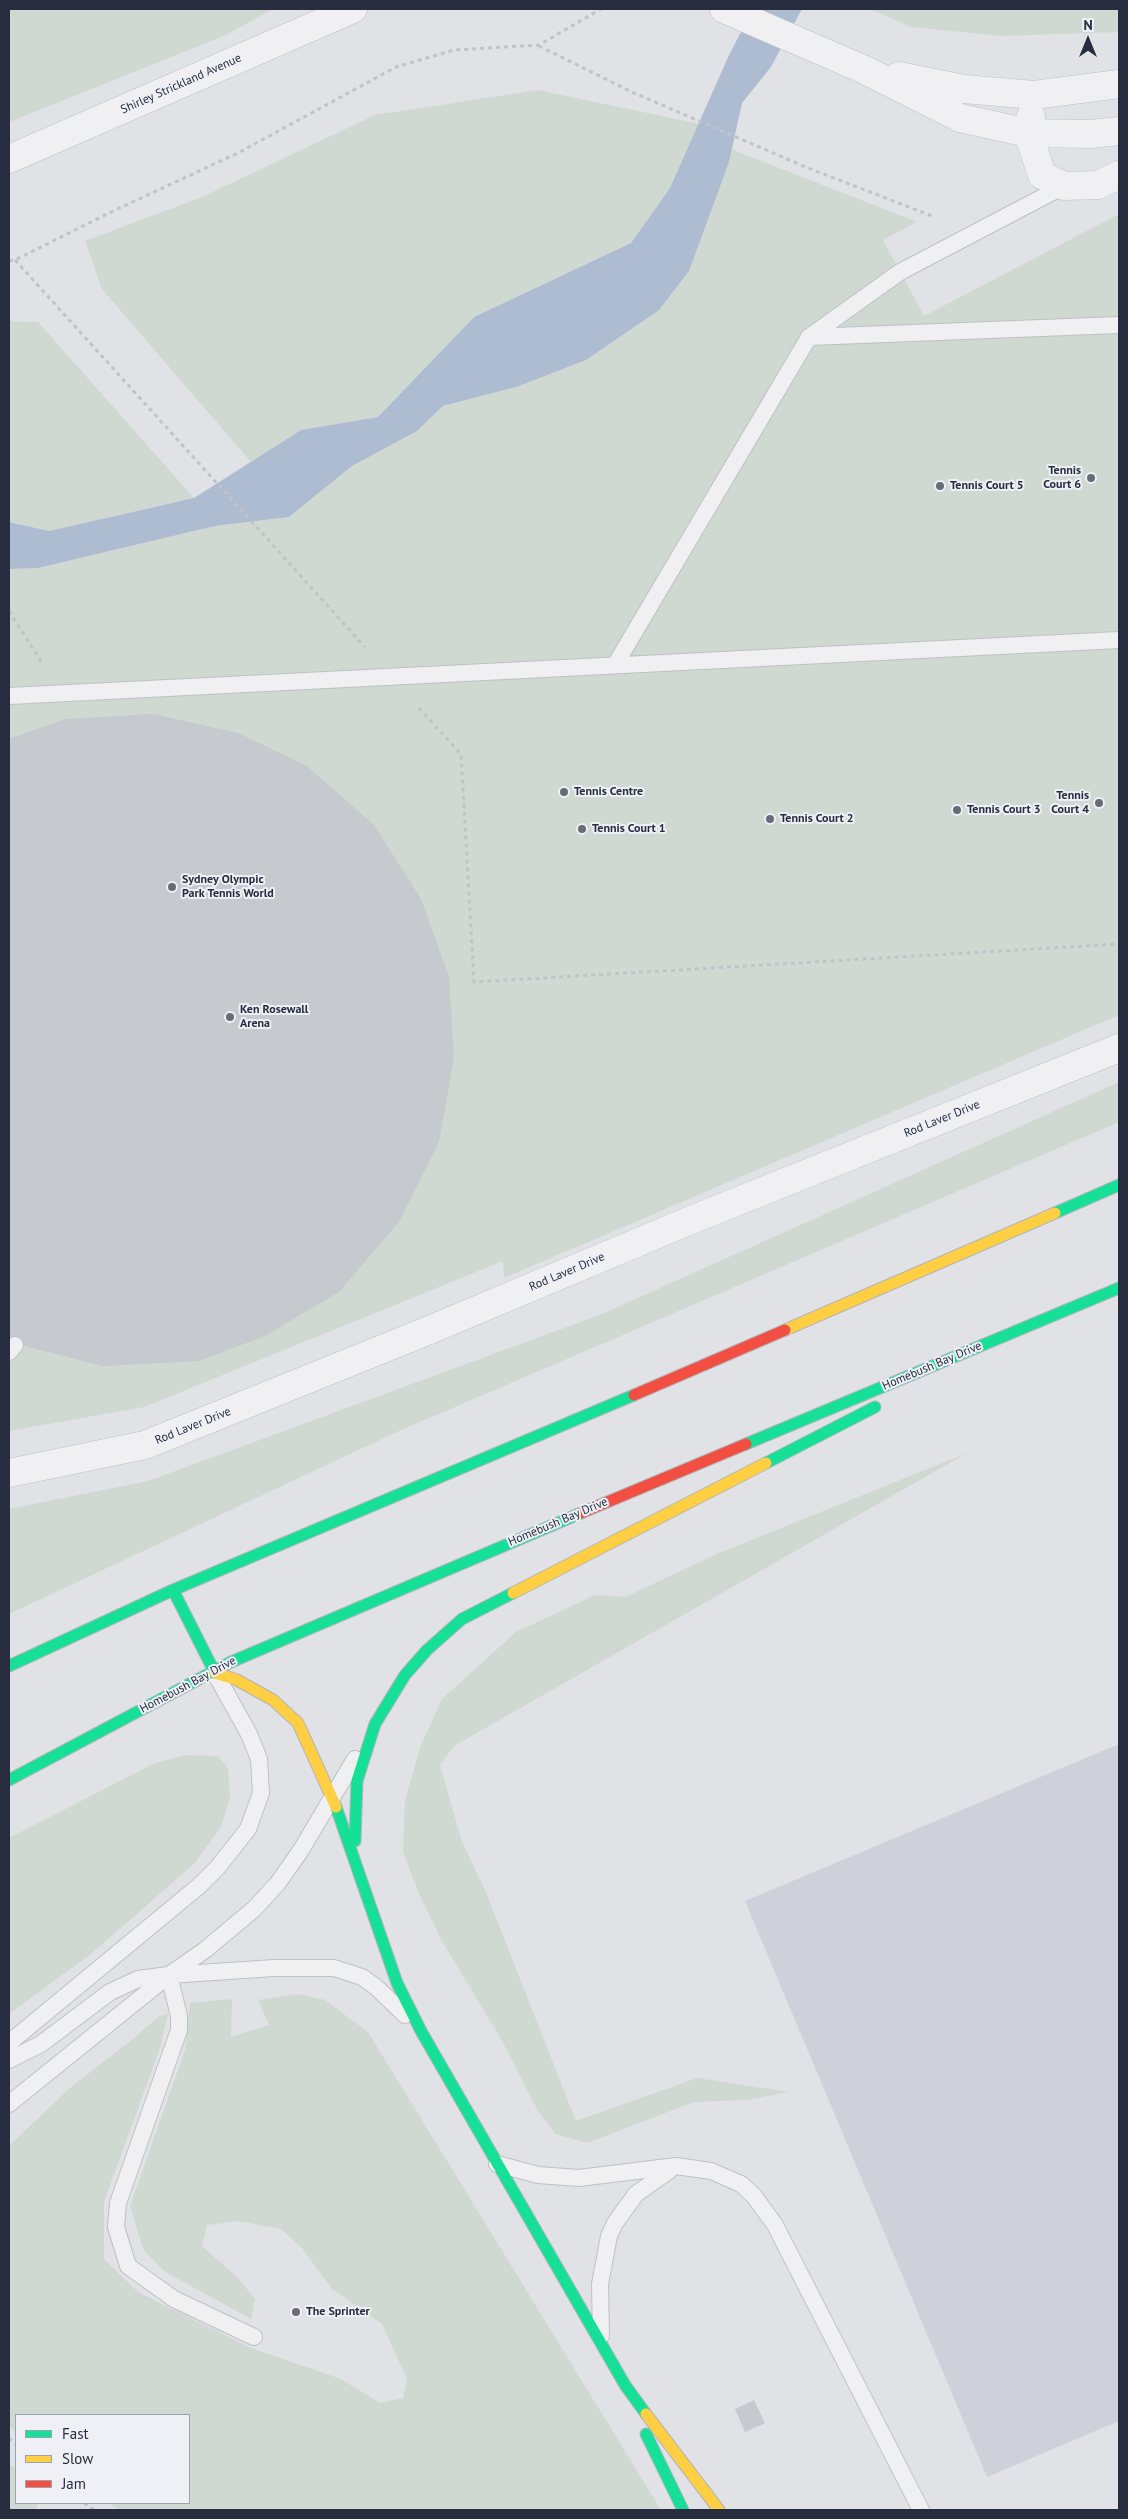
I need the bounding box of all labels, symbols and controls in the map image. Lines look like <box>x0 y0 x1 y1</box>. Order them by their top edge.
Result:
north arrow <box>1063 15 1113 65</box>
text: N <box>1083 16 1093 34</box>
street label: Shirley Strickland Avenue <box>119 51 243 117</box>
place label: Tennis Court 6 <box>1043 464 1081 492</box>
marker: Tennis Court 6 <box>1085 472 1097 484</box>
place label: Tennis Court 5 <box>950 479 1024 493</box>
marker: Tennis Court 5 <box>934 480 946 492</box>
place label: Tennis Centre <box>574 785 643 799</box>
marker: Tennis Centre <box>558 786 570 798</box>
place label: Tennis Court 4 <box>1051 789 1089 817</box>
marker: Tennis Court 4 <box>1093 797 1105 809</box>
place label: Tennis Court 3 <box>967 803 1041 817</box>
marker: Tennis Court 3 <box>951 804 963 816</box>
place label: Tennis Court 2 <box>780 812 854 826</box>
marker: Tennis Court 2 <box>764 813 776 825</box>
place label: Tennis Court 1 <box>592 822 666 836</box>
marker: Tennis Court 1 <box>576 823 588 835</box>
place label: Sydney Olympic Park Tennis World <box>182 873 274 901</box>
marker: Sydney Olympic Park Tennis World <box>166 881 178 893</box>
place label: Ken Rosewall Arena <box>240 1003 308 1031</box>
marker: Ken Rosewall Arena <box>224 1011 236 1023</box>
street label: Rod Laver Drive <box>902 1097 982 1141</box>
street label: Rod Laver Drive <box>527 1250 607 1294</box>
street label: Homebush Bay Drive <box>880 1339 984 1393</box>
street label: Rod Laver Drive <box>153 1404 233 1448</box>
street label: Homebush Bay Drive <box>506 1495 610 1549</box>
street label: Homebush Bay Drive <box>137 1654 239 1716</box>
place label: The Sprinter <box>306 2305 370 2319</box>
marker: The Sprinter <box>290 2306 302 2318</box>
legend <box>15 2414 190 2504</box>
text: Fast <box>62 2424 89 2443</box>
text: Slow <box>62 2449 93 2468</box>
text: Jam <box>62 2474 86 2493</box>

